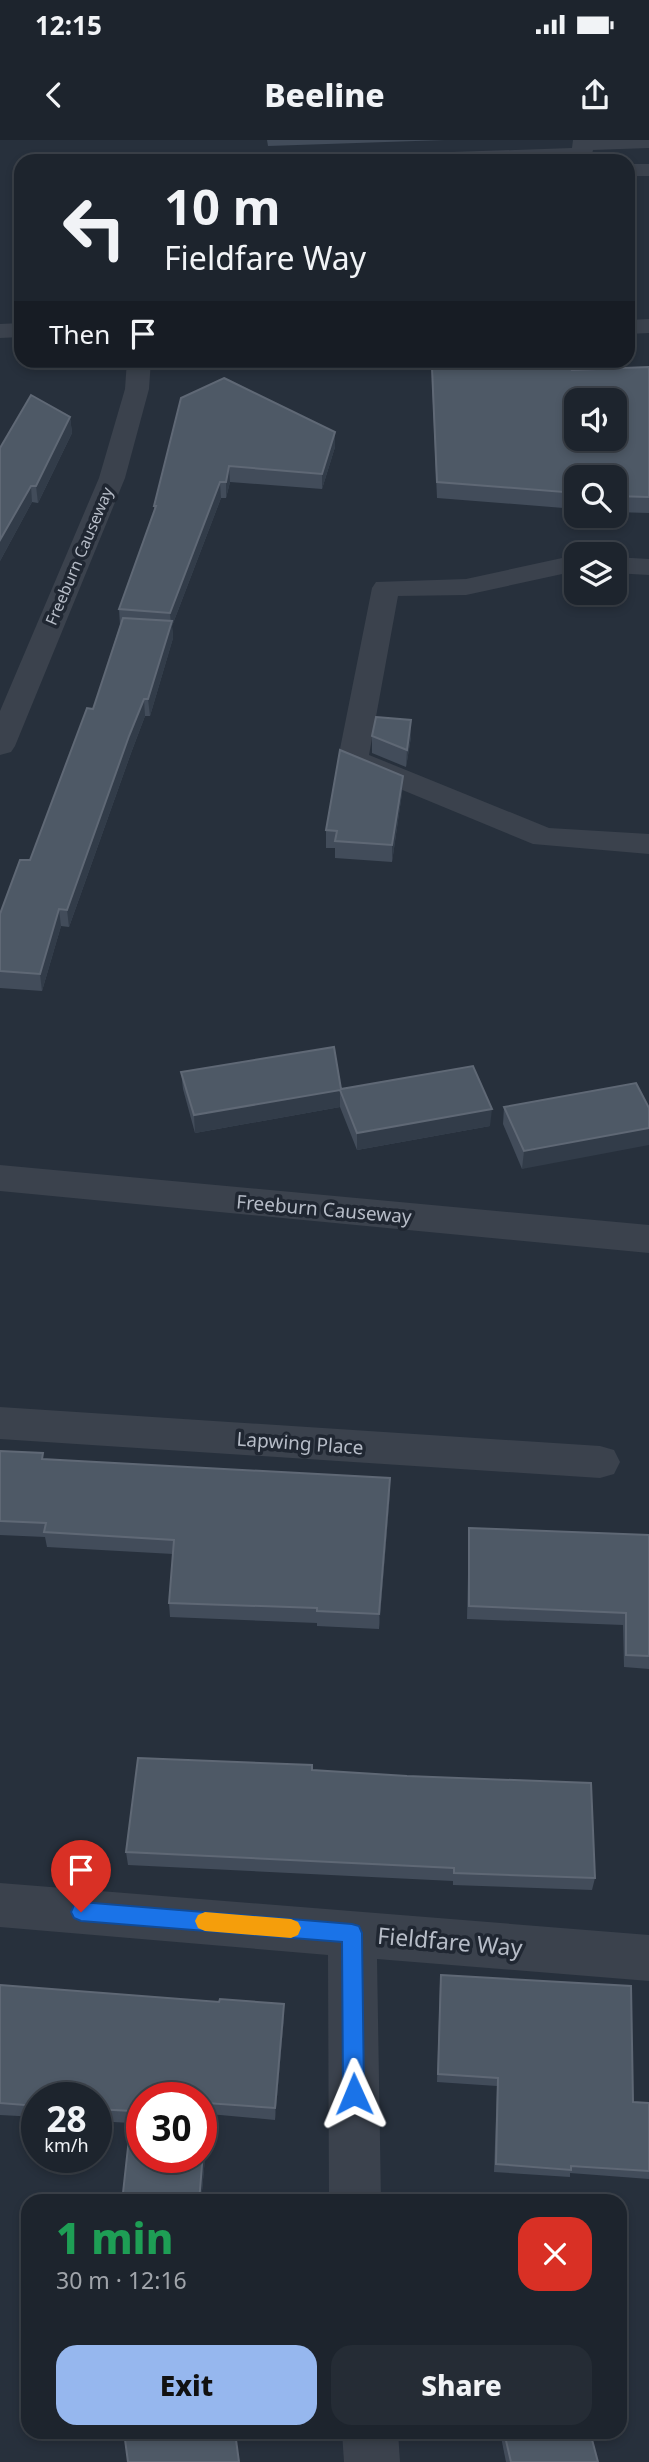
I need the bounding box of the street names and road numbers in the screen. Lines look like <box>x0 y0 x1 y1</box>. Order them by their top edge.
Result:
street label: Freeburn Causeway <box>40 483 118 628</box>
street label: Freeburn Causeway <box>235 1188 413 1230</box>
street label: Lapwing Place <box>236 1426 364 1460</box>
street label: Fieldfare Way <box>376 1919 524 1963</box>

